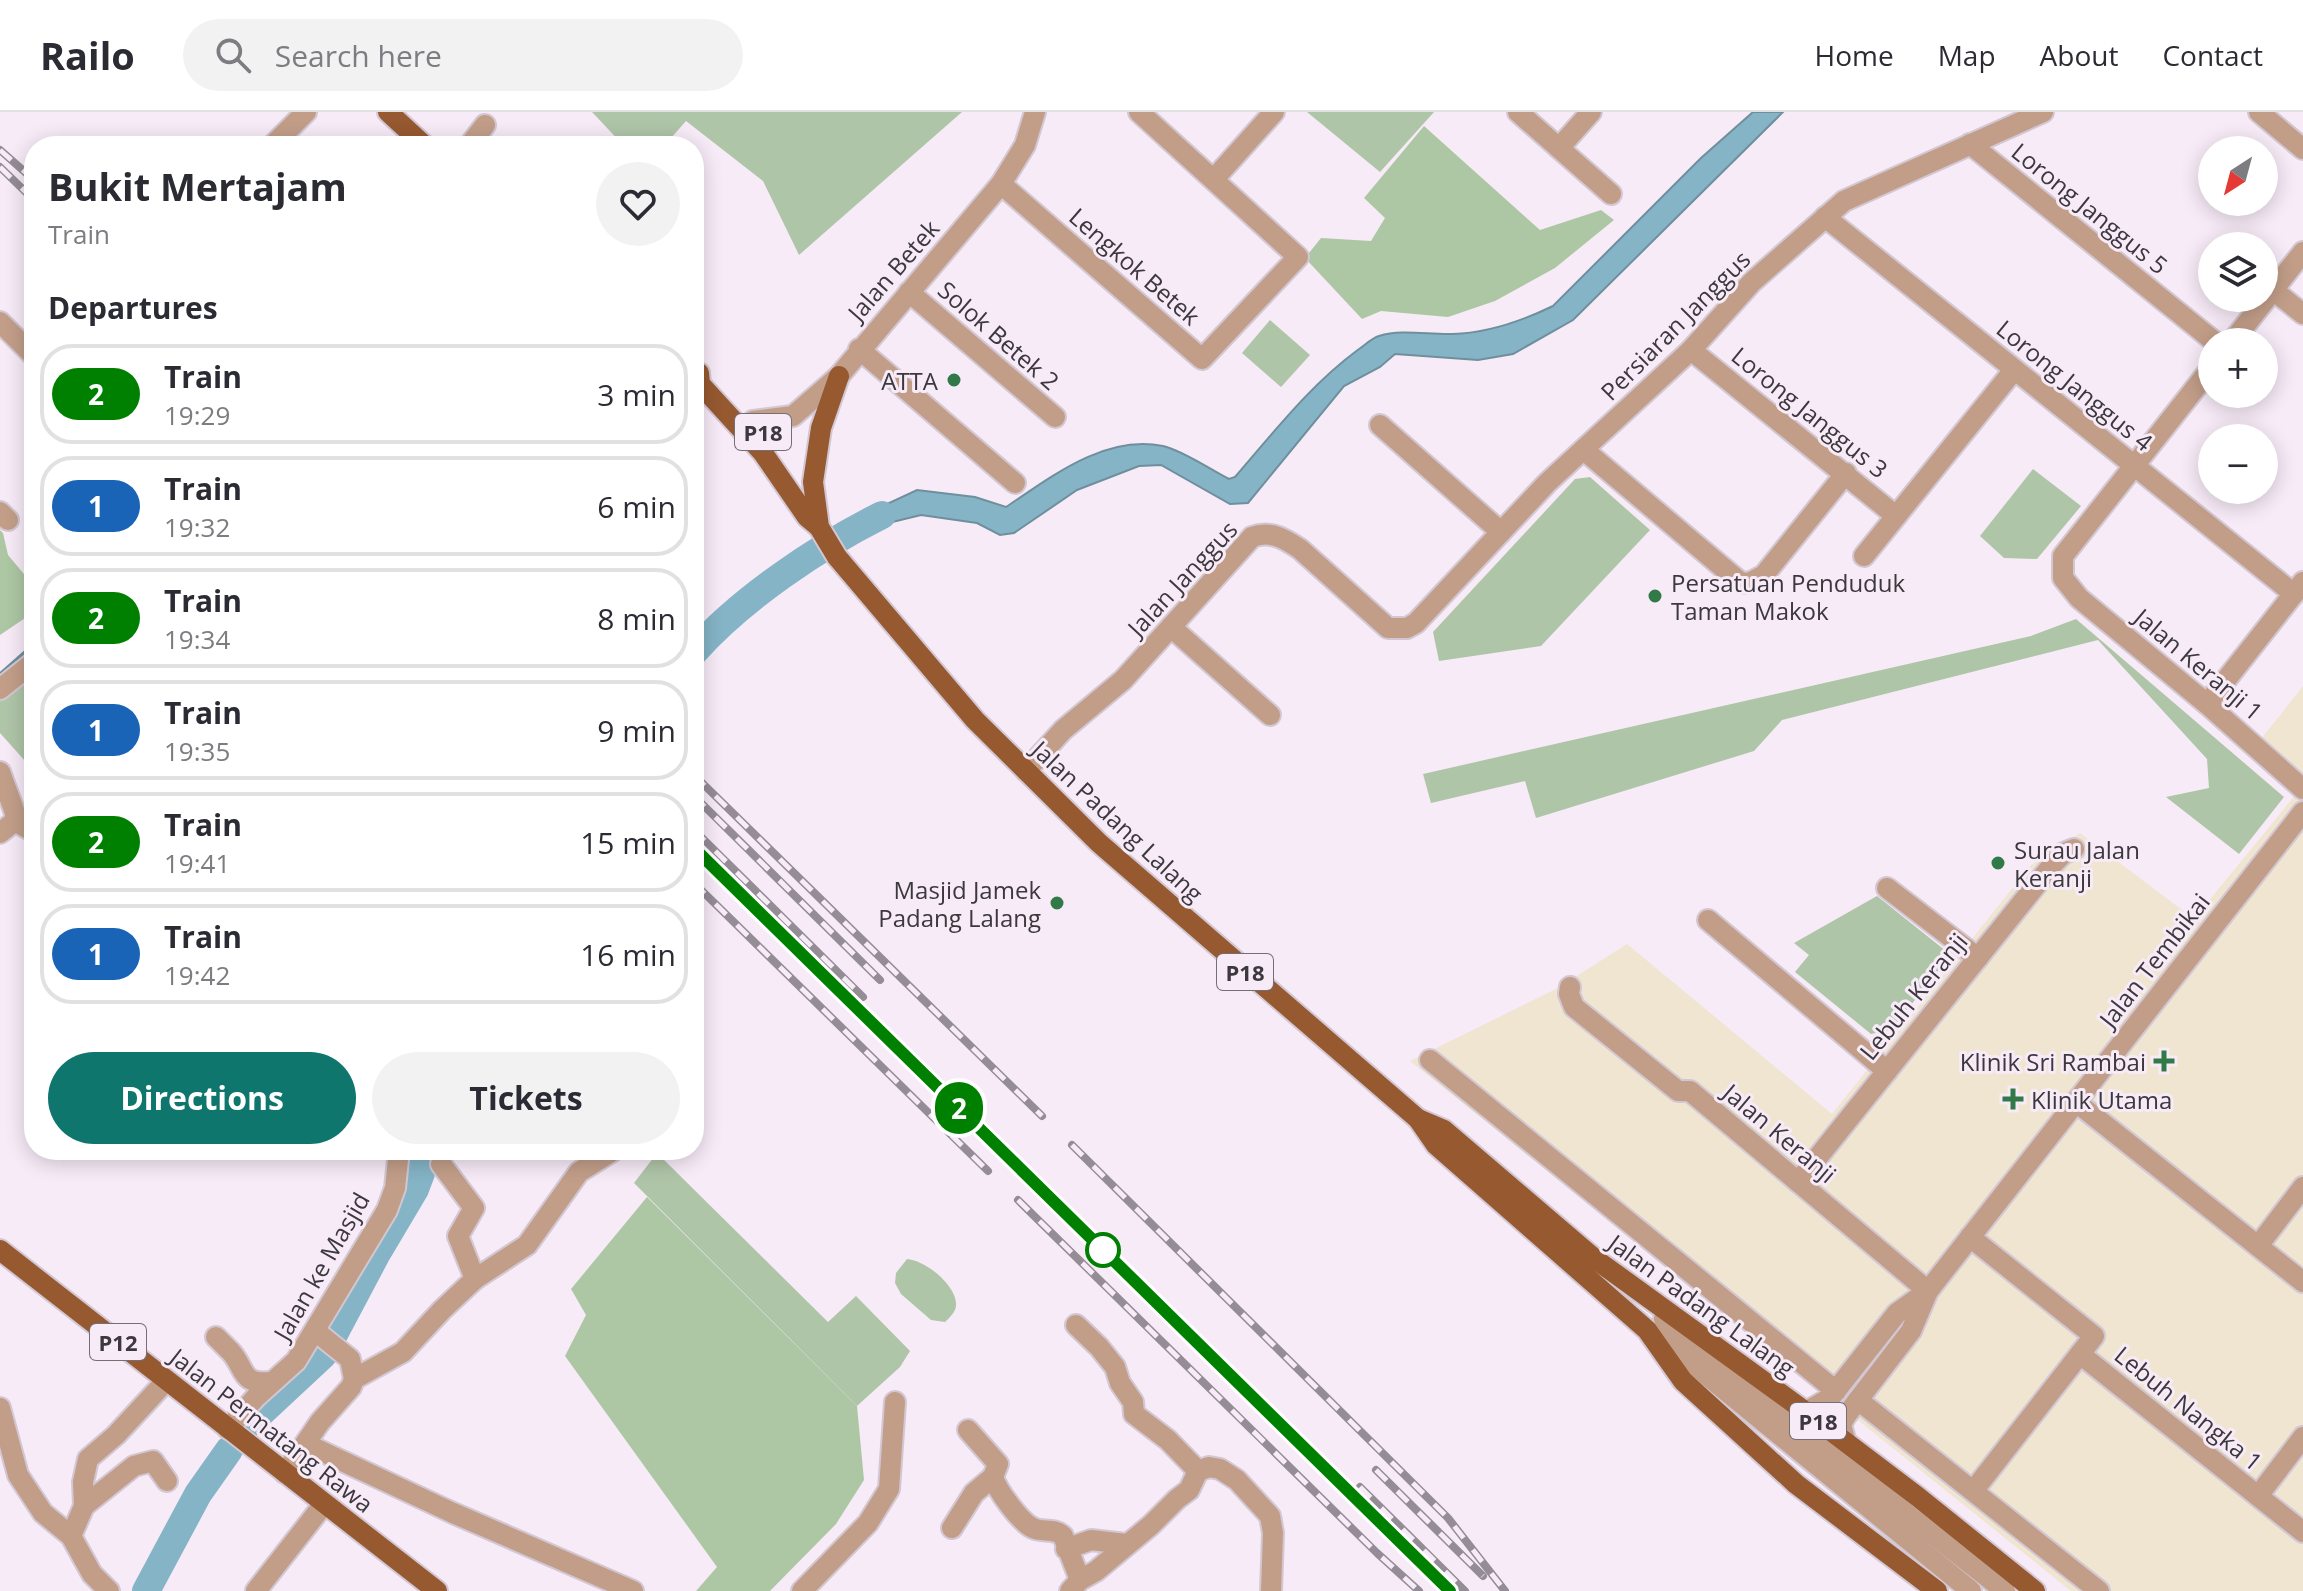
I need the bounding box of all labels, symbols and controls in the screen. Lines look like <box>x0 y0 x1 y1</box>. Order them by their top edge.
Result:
search box <box>183 19 743 91</box>
text: Railo <box>40 29 135 81</box>
icon: search <box>211 33 255 77</box>
text: Search here <box>275 35 442 76</box>
text: Home <box>1815 36 1894 74</box>
text: Map <box>1938 36 1996 74</box>
text: About <box>2040 36 2118 74</box>
text: Contact <box>2162 36 2263 74</box>
street label: Lorong Janggus 5 <box>2005 135 2175 281</box>
north arrow <box>2198 136 2278 216</box>
map controls <box>2198 136 2278 504</box>
text: Bukit Mertajam <box>48 160 347 212</box>
button: heart <box>596 162 680 246</box>
street label: Lengkok Betek <box>1063 200 1208 332</box>
street label: Jalan Betek <box>839 212 946 329</box>
text: Train <box>48 216 110 252</box>
button: layers <box>2198 232 2278 312</box>
street label: Persiaran Janggus <box>1593 243 1757 407</box>
street label: Solok Betek 2 <box>931 273 1067 397</box>
text: Departures <box>48 287 218 328</box>
street label: Lorong Janggus 4 <box>1990 312 2160 458</box>
button: + <box>2198 328 2278 408</box>
street label: Lorong Janggus 3 <box>1725 339 1895 485</box>
text: Train <box>164 356 242 397</box>
place label: ATTA <box>881 364 939 397</box>
marker: ATTA <box>945 371 963 389</box>
text: 3 min <box>597 374 676 415</box>
text: 2 <box>88 375 104 413</box>
text: 19:29 <box>164 397 230 433</box>
road number: P18 <box>735 414 791 450</box>
button: − <box>2198 424 2278 504</box>
text: Train <box>164 468 242 509</box>
text: 6 min <box>597 486 676 527</box>
text: 1 <box>88 487 104 525</box>
text: 19:32 <box>164 509 230 545</box>
street label: Jalan Janggus <box>1118 513 1244 644</box>
place label: Persatuan Penduduk Taman Makok <box>1671 566 1905 627</box>
text: Train <box>164 580 242 621</box>
marker: Persatuan Penduduk Taman Makok <box>1646 587 1664 605</box>
text: 8 min <box>597 598 676 639</box>
text: 2 <box>88 599 104 637</box>
street label: Jalan Keranji 1 <box>2126 599 2270 728</box>
text: 19:34 <box>164 621 230 657</box>
text: Train <box>164 692 242 733</box>
text: 9 min <box>597 710 676 751</box>
text: 1 <box>88 711 104 749</box>
street label: Jalan Padang Lalang <box>1024 732 1211 909</box>
text: 19:35 <box>164 733 230 769</box>
text: Train <box>164 804 242 845</box>
text: 15 min <box>580 822 676 863</box>
text: 2 <box>88 823 104 861</box>
place label: Surau Jalan Keranji <box>2014 833 2140 894</box>
text: 19:41 <box>164 845 230 881</box>
marker: Surau Jalan Keranji <box>1989 854 2007 872</box>
place label: Masjid Jamek Padang Lalang <box>878 873 1041 934</box>
street label: Jalan Tembikai <box>2090 886 2217 1035</box>
marker: Masjid Jamek Padang Lalang <box>1048 894 1066 912</box>
text: Train <box>164 916 242 957</box>
street label: Lebuh Keranji <box>1852 926 1974 1066</box>
text: 16 min <box>580 934 676 975</box>
text: 1 <box>88 935 104 973</box>
road number: P18 <box>1217 954 1273 990</box>
text: 19:42 <box>164 957 230 993</box>
place label: Klinik Sri Rambai <box>1960 1045 2146 1078</box>
marker: Klinik Sri Rambai <box>2153 1050 2175 1072</box>
button: Directions <box>48 1052 356 1144</box>
button: Tickets <box>372 1052 680 1144</box>
street label: Jalan Keranji <box>1715 1075 1844 1190</box>
line badge: 2 <box>933 1082 985 1134</box>
place label: Klinik Utama <box>2031 1083 2172 1116</box>
marker: Klinik Utama <box>2002 1088 2024 1110</box>
text: 2 <box>951 1089 967 1127</box>
street label: Jalan ke Masjid <box>264 1186 377 1348</box>
street label: Jalan Padang Lalang <box>1601 1225 1802 1384</box>
unlabelled marker <box>1086 1233 1120 1267</box>
road number: P12 <box>90 1324 146 1360</box>
street label: Lebuh Nangka 1 <box>2108 1338 2270 1478</box>
street label: Jalan Permatang Rawa <box>162 1339 380 1520</box>
road number: P18 <box>1790 1403 1846 1439</box>

